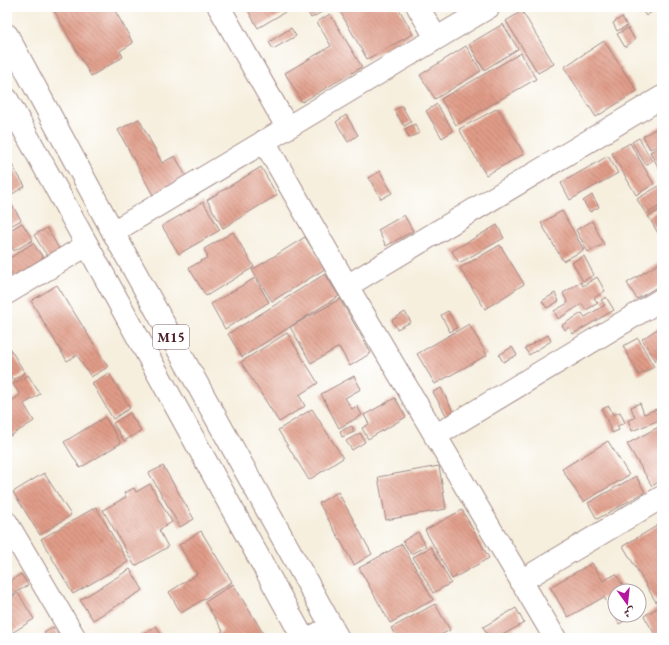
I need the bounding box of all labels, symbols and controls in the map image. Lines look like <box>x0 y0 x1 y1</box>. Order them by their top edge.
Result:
road number: M15 <box>153 325 189 349</box>
north arrow <box>607 583 647 623</box>
text: ش <box>622 604 637 621</box>

